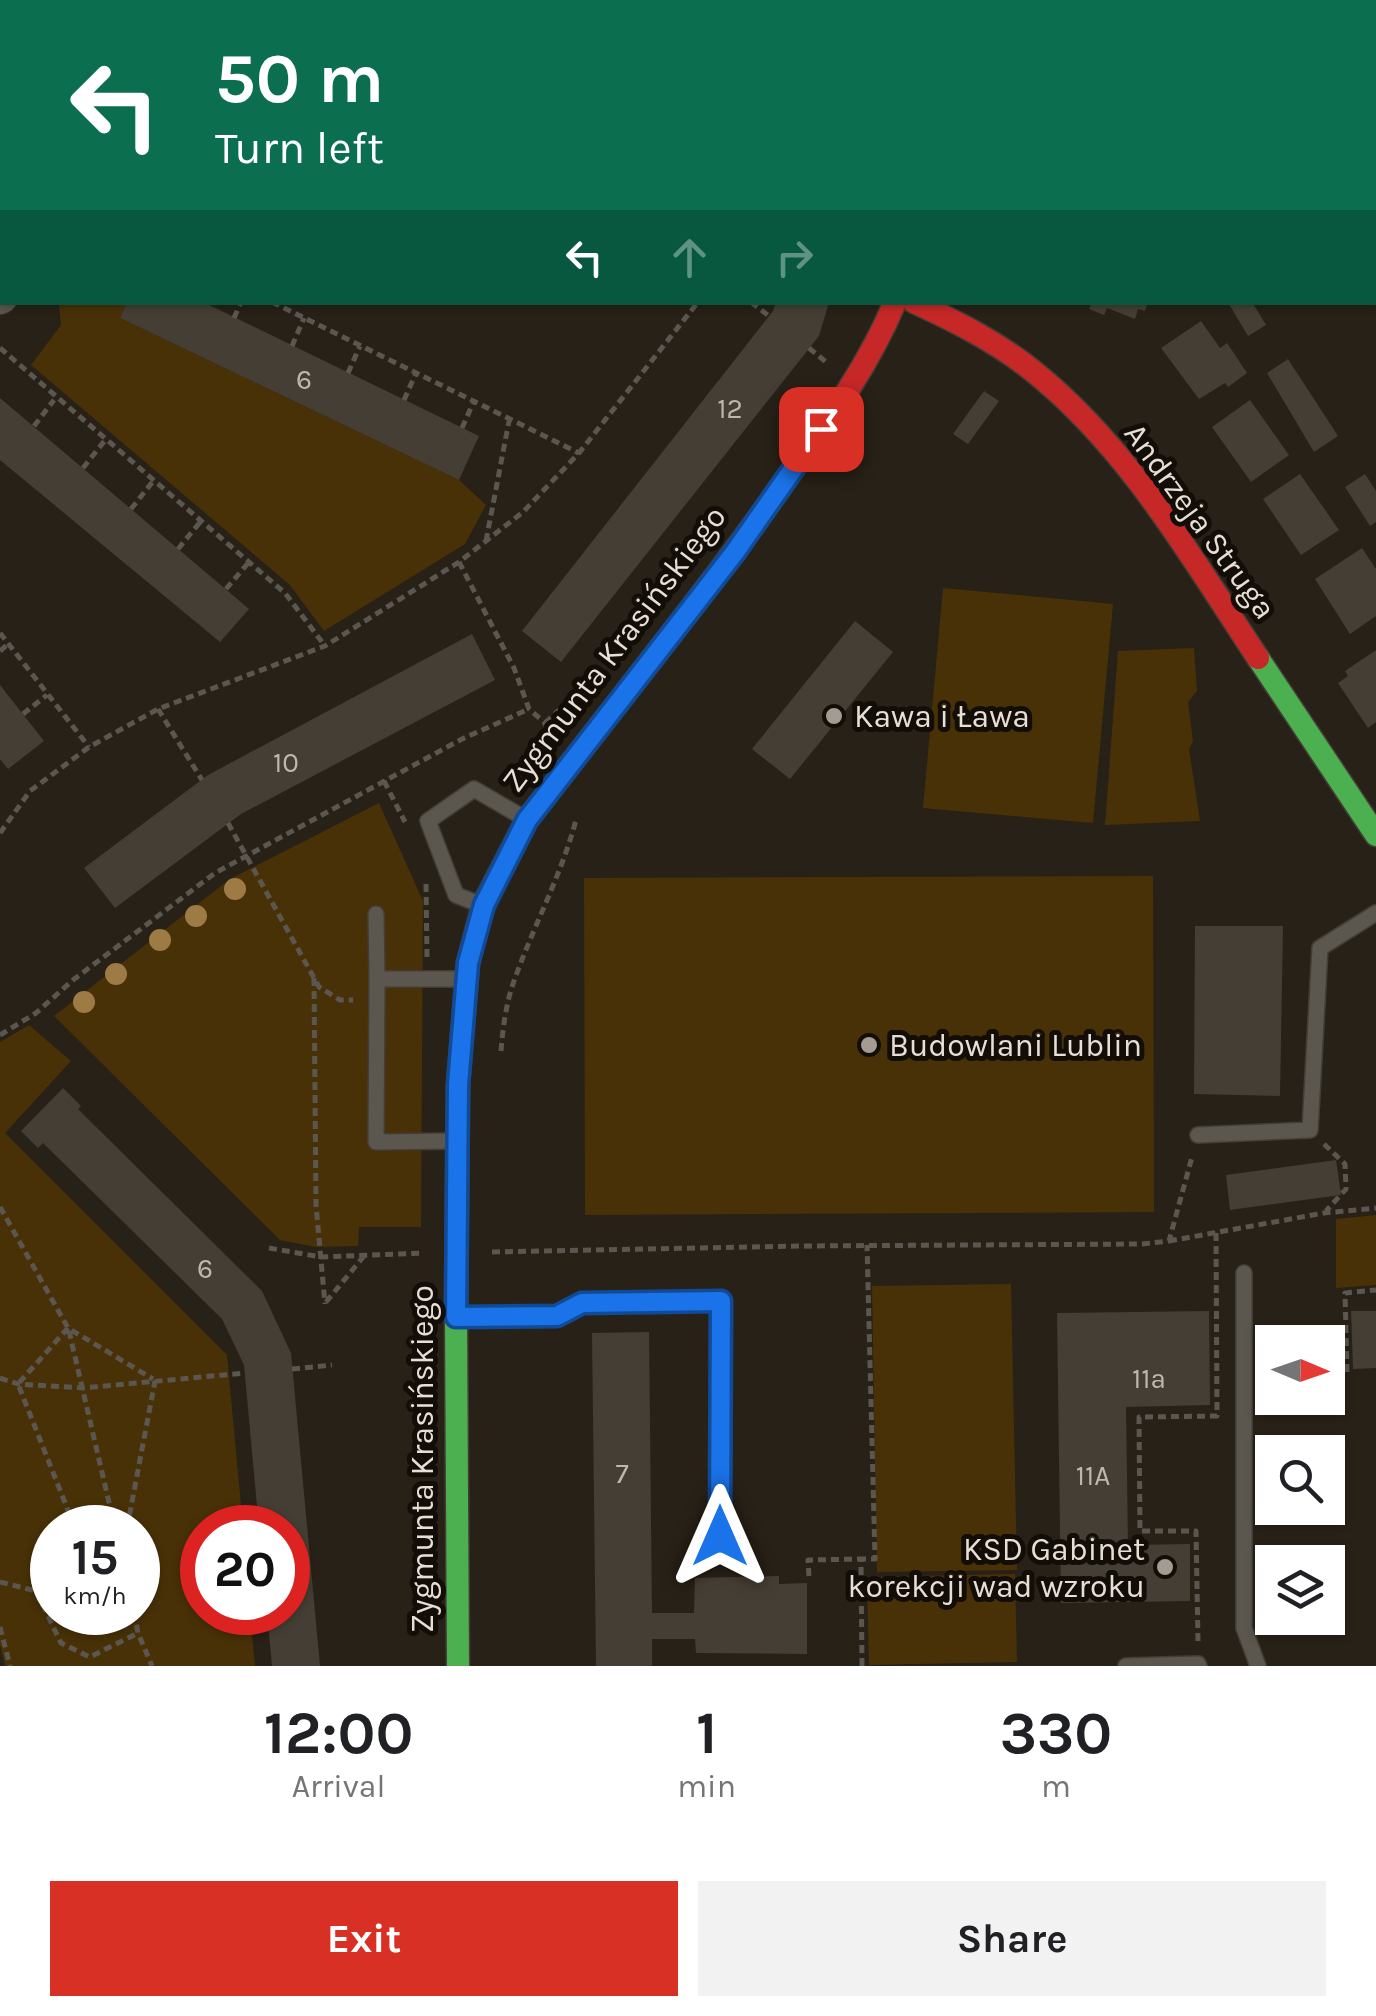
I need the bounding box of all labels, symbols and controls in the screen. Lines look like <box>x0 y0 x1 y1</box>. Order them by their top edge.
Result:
text: 50 m <box>215 38 384 120</box>
icon: left <box>50 40 180 170</box>
text: Turn left <box>215 122 384 174</box>
icon: left <box>557 230 612 285</box>
icon: ahead <box>662 230 717 285</box>
icon: right <box>767 230 822 285</box>
house number: 6 <box>296 363 312 396</box>
pin <box>779 387 864 472</box>
house number: 12 <box>717 392 743 425</box>
icon: arrive <box>794 402 849 457</box>
street label: Andrzeja Struga <box>1117 416 1283 626</box>
street label: Zygmunta Krasińskiego <box>494 499 734 799</box>
place label: Kawa i Ława <box>854 698 1030 735</box>
marker: Kawa i Ława <box>823 705 845 727</box>
house number: 10 <box>273 746 299 779</box>
place label: Budowlani Lublin <box>889 1027 1142 1064</box>
marker: Budowlani Lublin <box>858 1034 880 1056</box>
house number: 6 <box>197 1252 213 1285</box>
street label: Zygmunta Krasińskiego <box>404 1285 441 1633</box>
north arrow <box>1255 1325 1345 1415</box>
map controls <box>1255 1325 1345 1635</box>
house number: 11a <box>1132 1362 1166 1395</box>
button: search <box>1255 1435 1345 1525</box>
house number: 7 <box>615 1457 629 1490</box>
house number: 11A <box>1076 1459 1110 1492</box>
position arrow <box>668 1484 772 1588</box>
speed limit sign: 20 <box>180 1505 310 1635</box>
text: 15 <box>72 1528 118 1587</box>
place label: KSD Gabinet korekcji wad wzroku <box>848 1531 1145 1605</box>
button: layers <box>1255 1545 1345 1635</box>
marker: KSD Gabinet korekcji wad wzroku <box>1154 1556 1176 1578</box>
text: km/h <box>63 1581 127 1610</box>
text: 12:00 <box>264 1698 413 1768</box>
text: 1 <box>696 1698 717 1768</box>
text: 330 <box>1000 1698 1112 1768</box>
text: Arrival <box>292 1768 385 1805</box>
text: min <box>677 1768 736 1805</box>
text: m <box>1041 1768 1071 1805</box>
button: Exit <box>50 1881 678 1996</box>
button: Share <box>698 1881 1326 1996</box>

